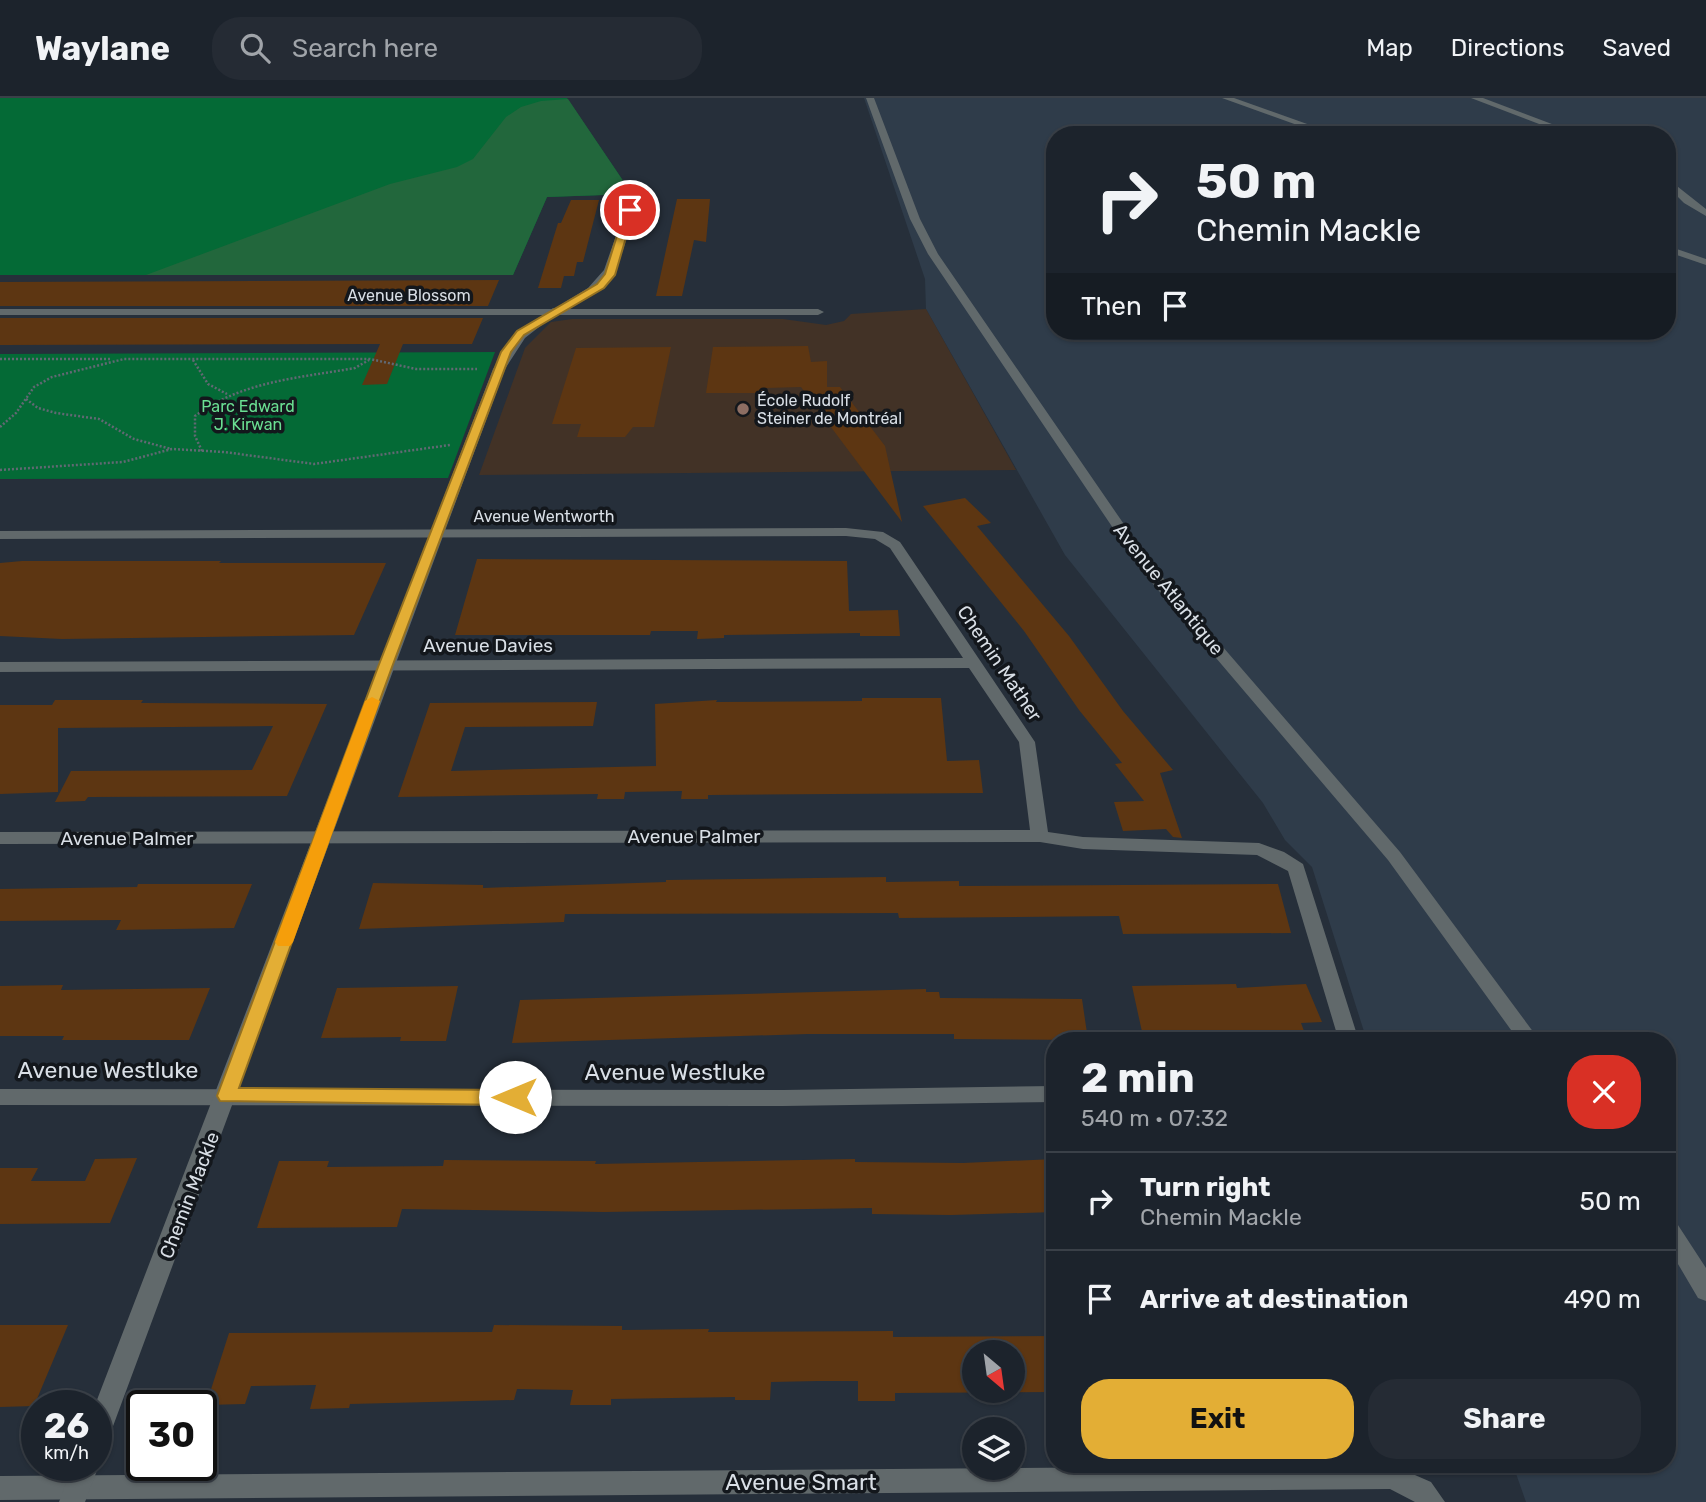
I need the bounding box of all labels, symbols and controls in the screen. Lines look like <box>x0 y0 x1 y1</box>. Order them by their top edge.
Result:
search box <box>212 17 702 80</box>
text: Waylane <box>35 29 170 68</box>
icon: search <box>236 29 274 67</box>
text: Search here <box>292 33 438 64</box>
text: Map <box>1366 34 1413 62</box>
text: Directions <box>1451 34 1564 62</box>
text: Saved <box>1602 34 1671 62</box>
text: 50 m <box>1196 152 1316 210</box>
icon: right <box>1081 154 1172 245</box>
pin <box>600 180 660 240</box>
icon: arrive <box>611 191 649 229</box>
text: Chemin Mackle <box>1196 211 1421 249</box>
street label: Avenue Blossom <box>347 286 471 305</box>
icon: arrive <box>1156 287 1194 325</box>
text: Then <box>1081 291 1142 322</box>
place label: École Rudolf Steiner de Montréal <box>757 391 902 428</box>
park label: Parc Edward J. Kirwan <box>201 397 295 434</box>
marker: École Rudolf Steiner de Montréal <box>735 401 751 417</box>
street label: Avenue Wentworth <box>474 507 614 526</box>
street label: Avenue Atlantique <box>1109 519 1229 660</box>
street label: Chemin Mather <box>952 601 1047 726</box>
street label: Avenue Davies <box>423 634 553 657</box>
street label: Avenue Palmer <box>627 825 761 848</box>
street label: Avenue Palmer <box>60 827 194 850</box>
text: 2 min <box>1081 1053 1195 1103</box>
button: close <box>1567 1055 1641 1129</box>
street label: Avenue Westluke <box>18 1056 198 1084</box>
street label: Avenue Westluke <box>585 1058 765 1086</box>
position arrow <box>478 1060 552 1134</box>
text: 540 m · 07:32 <box>1081 1104 1228 1132</box>
street label: Chemin Mackle <box>155 1129 224 1262</box>
text: Turn right <box>1140 1172 1270 1203</box>
icon: right <box>1081 1182 1119 1220</box>
text: 50 m <box>1580 1186 1641 1217</box>
text: Chemin Mackle <box>1140 1203 1302 1231</box>
icon: arrive <box>1081 1280 1119 1318</box>
text: Arrive at destination <box>1140 1284 1408 1315</box>
text: 490 m <box>1564 1284 1641 1315</box>
north arrow <box>962 1340 1026 1404</box>
map controls <box>962 1340 1025 1480</box>
button: Exit <box>1081 1379 1354 1459</box>
button: Share <box>1368 1379 1641 1459</box>
speed limit sign: 30 <box>126 1390 217 1481</box>
text: 26 <box>44 1405 89 1447</box>
button: layers <box>962 1417 1025 1480</box>
text: km/h <box>44 1442 89 1464</box>
street label: Avenue Smart <box>725 1468 877 1496</box>

